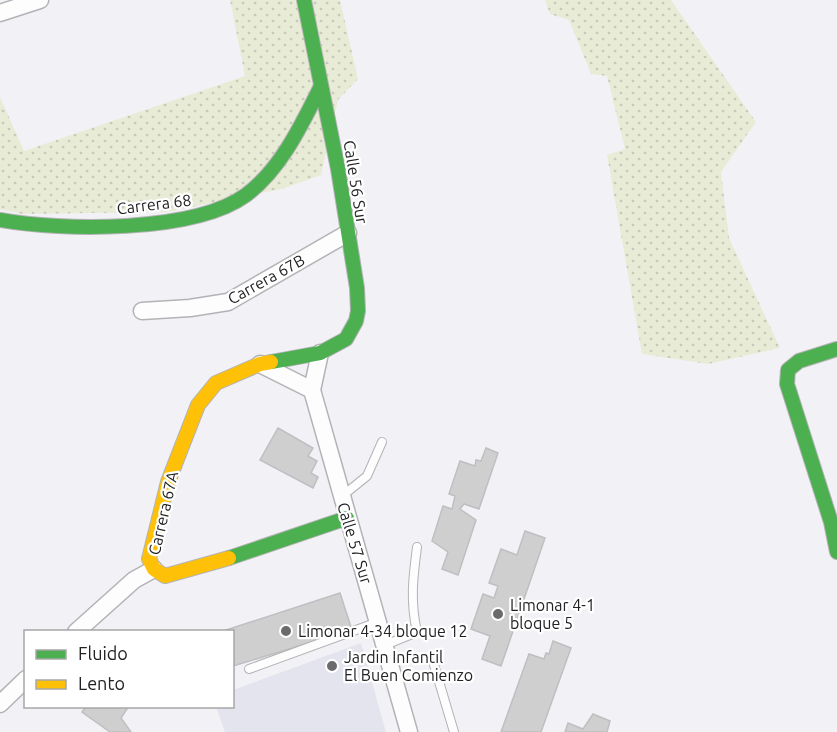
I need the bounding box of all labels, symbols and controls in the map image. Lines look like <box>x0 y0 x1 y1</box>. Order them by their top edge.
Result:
street label: Calle 56 Sur <box>341 139 371 225</box>
street label: Carrera 68 <box>116 190 192 218</box>
street label: Carrera 67B <box>224 250 308 308</box>
street label: Carrera 67A <box>145 469 182 557</box>
street label: Calle 57 Sur <box>334 500 376 586</box>
place label: Limonar 4-1 bloque 5 <box>510 596 595 632</box>
marker: Limonar 4-1 bloque 5 <box>491 607 505 621</box>
place label: Limonar 4-34 bloque 12 <box>298 622 468 640</box>
marker: Limonar 4-34 bloque 12 <box>279 624 293 638</box>
legend <box>24 630 234 708</box>
text: Fluido <box>78 643 128 663</box>
place label: Jardin Infantil El Buen Comienzo <box>344 648 473 684</box>
marker: Jardin Infantil El Buen Comienzo <box>325 659 339 673</box>
text: Lento <box>78 673 125 693</box>

